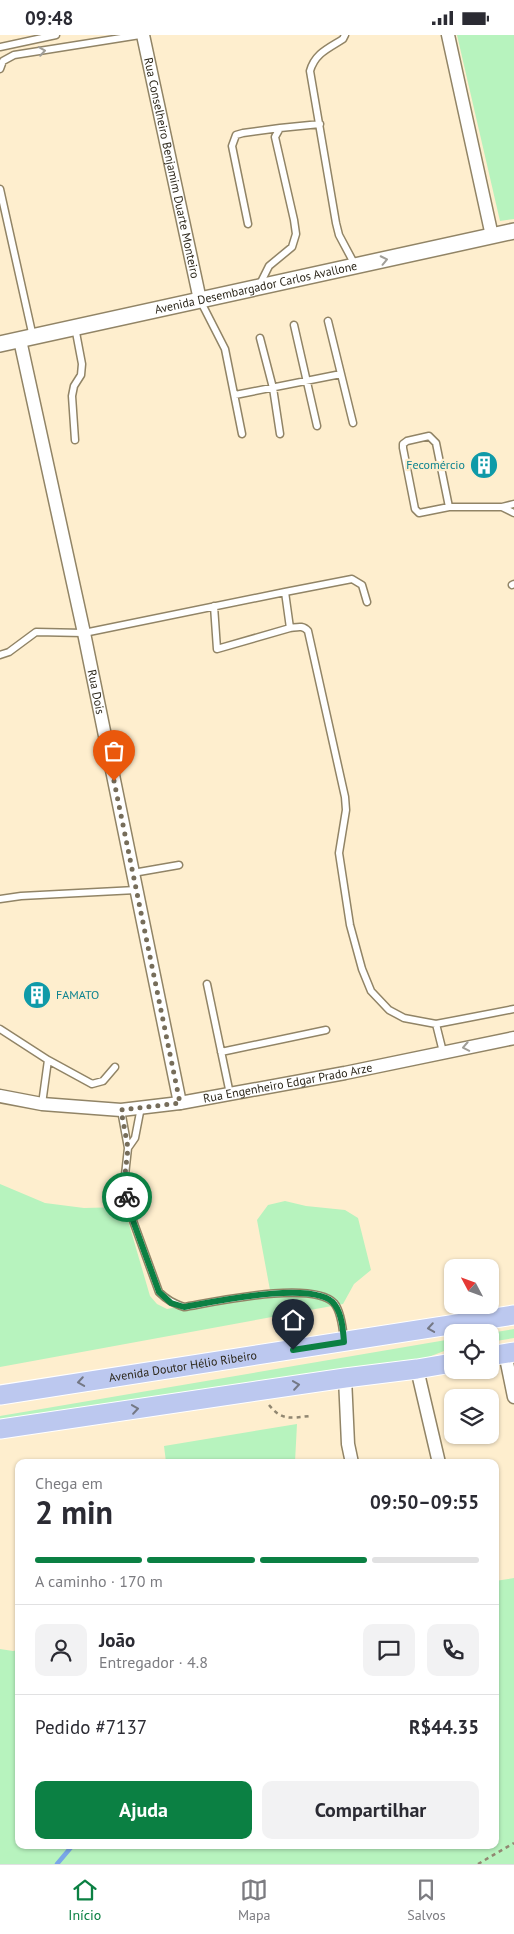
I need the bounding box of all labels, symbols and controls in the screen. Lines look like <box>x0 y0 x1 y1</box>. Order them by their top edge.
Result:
text: 09:48 <box>25 6 73 30</box>
one-way arrow <box>38 46 46 57</box>
street label: Rua Conselheiro Benjamim Duarte Monteiro <box>141 56 203 280</box>
one-way arrow <box>380 255 389 266</box>
street label: Avenida Desembargador Carlos Avallone <box>153 258 358 317</box>
building icon: Fecomércio <box>469 450 499 480</box>
place label: Fecomércio <box>406 457 465 472</box>
street label: Rua Dois <box>85 668 108 715</box>
pin <box>93 730 135 781</box>
icon: bag <box>100 737 128 765</box>
building icon: FAMATO <box>22 980 52 1010</box>
place label: FAMATO <box>56 987 99 1002</box>
one-way arrow <box>462 1042 471 1052</box>
street label: Rua Engenheiro Edgar Prado Arze <box>202 1060 374 1106</box>
courier <box>102 1172 152 1222</box>
icon: bike <box>113 1183 141 1211</box>
north arrow <box>444 1259 499 1314</box>
map controls <box>444 1259 499 1444</box>
pin <box>272 1299 314 1350</box>
icon: home <box>279 1306 307 1334</box>
one-way arrow <box>427 1322 435 1333</box>
button: locate <box>444 1324 499 1379</box>
street label: Avenida Doutor Hélio Ribeiro <box>108 1347 258 1385</box>
one-way arrow <box>76 1377 85 1387</box>
one-way arrow <box>291 1381 300 1391</box>
button: layers <box>444 1389 499 1444</box>
one-way arrow <box>131 1404 139 1415</box>
text: Chega em <box>35 1473 103 1493</box>
text: 09:50–09:55 <box>370 1490 479 1514</box>
text: 2 min <box>35 1491 113 1533</box>
text: A caminho · 170 m <box>35 1571 163 1591</box>
button: person <box>35 1624 87 1676</box>
button: chat <box>363 1624 415 1676</box>
button: phone <box>427 1624 479 1676</box>
text: João <box>99 1628 135 1652</box>
text: Entregador · 4.8 <box>99 1652 208 1672</box>
text: Pedido #7137 <box>35 1715 147 1739</box>
text: R$44.35 <box>409 1715 479 1739</box>
button: Ajuda <box>35 1781 252 1839</box>
button: Compartilhar <box>262 1781 479 1839</box>
tab: Início <box>68 1876 101 1924</box>
tab: Mapa <box>238 1876 271 1924</box>
tab: Salvos <box>407 1876 446 1924</box>

